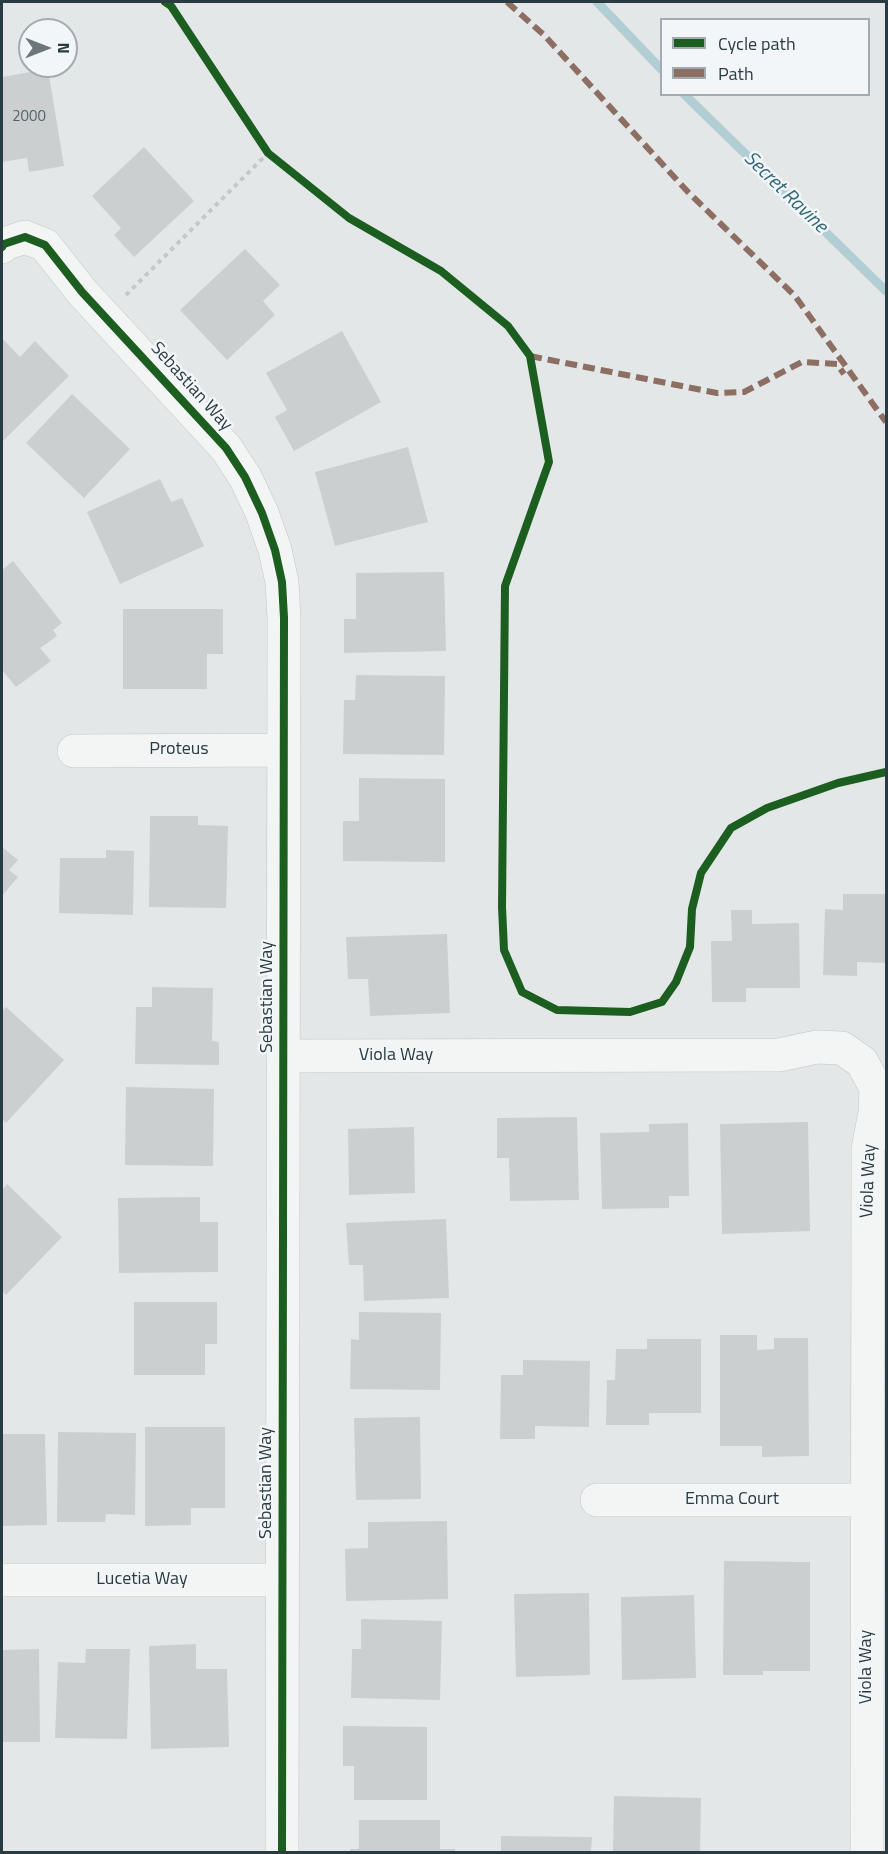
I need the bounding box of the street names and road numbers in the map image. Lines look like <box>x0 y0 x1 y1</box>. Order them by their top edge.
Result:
street label: Sebastian Way <box>146 338 236 436</box>
street label: Proteus <box>149 739 209 761</box>
street label: Sebastian Way <box>257 941 279 1053</box>
street label: Viola Way <box>359 1045 433 1067</box>
street label: Viola Way <box>857 1143 881 1219</box>
street label: Sebastian Way <box>256 1427 278 1539</box>
street label: Emma Court <box>685 1489 779 1511</box>
street label: Lucetia Way <box>96 1569 188 1591</box>
street label: Viola Way <box>856 1630 878 1704</box>

